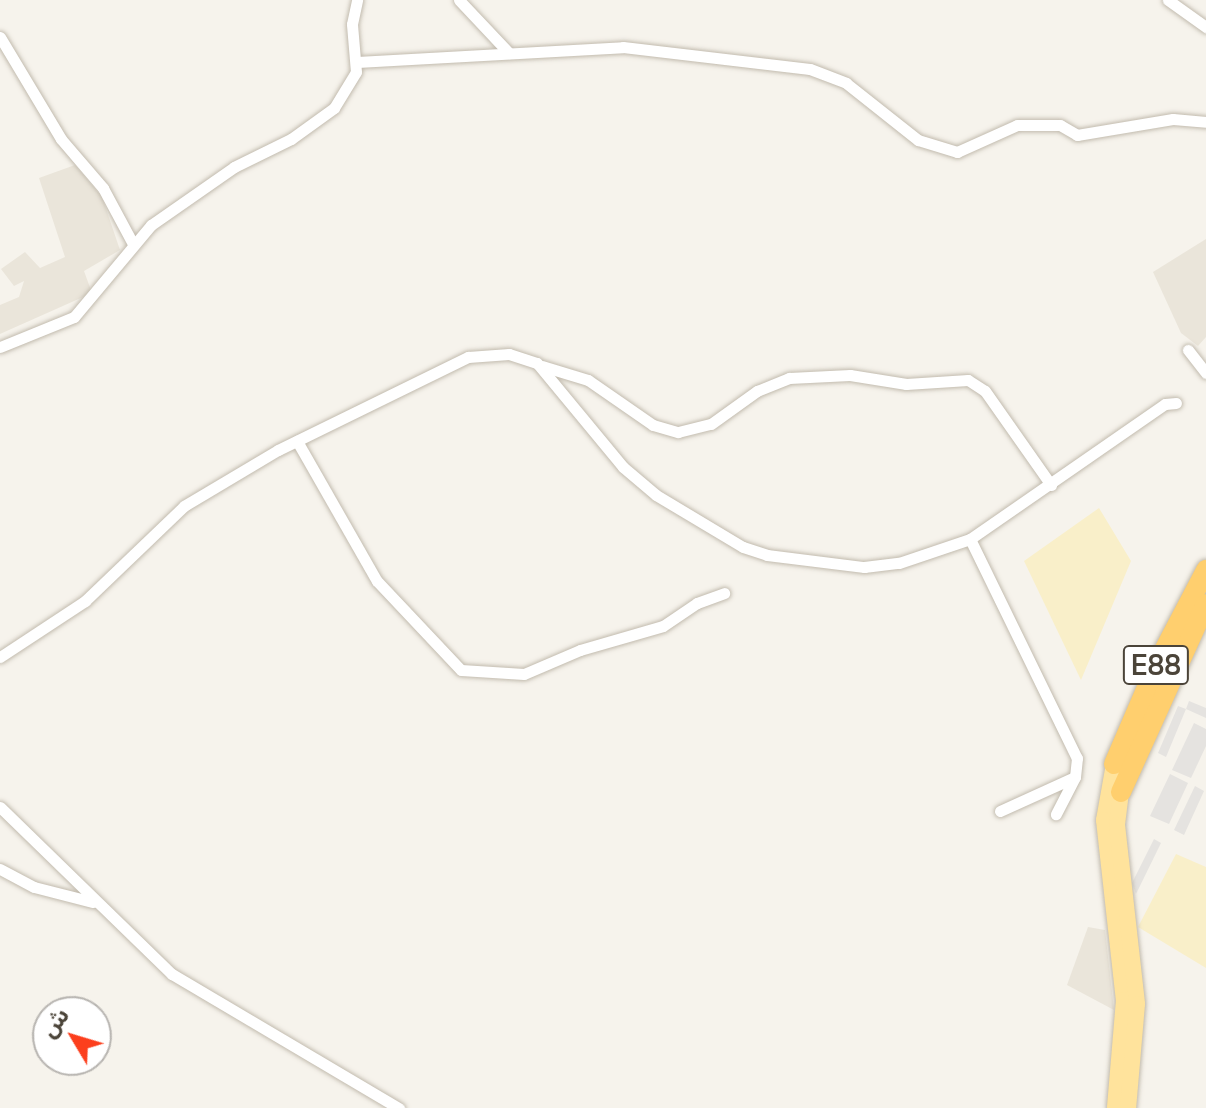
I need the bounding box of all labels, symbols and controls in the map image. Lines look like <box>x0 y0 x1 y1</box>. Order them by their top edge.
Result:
road number: E88 <box>1122 641 1190 689</box>
north arrow <box>32 996 112 1076</box>
text: ش <box>34 1002 75 1043</box>

